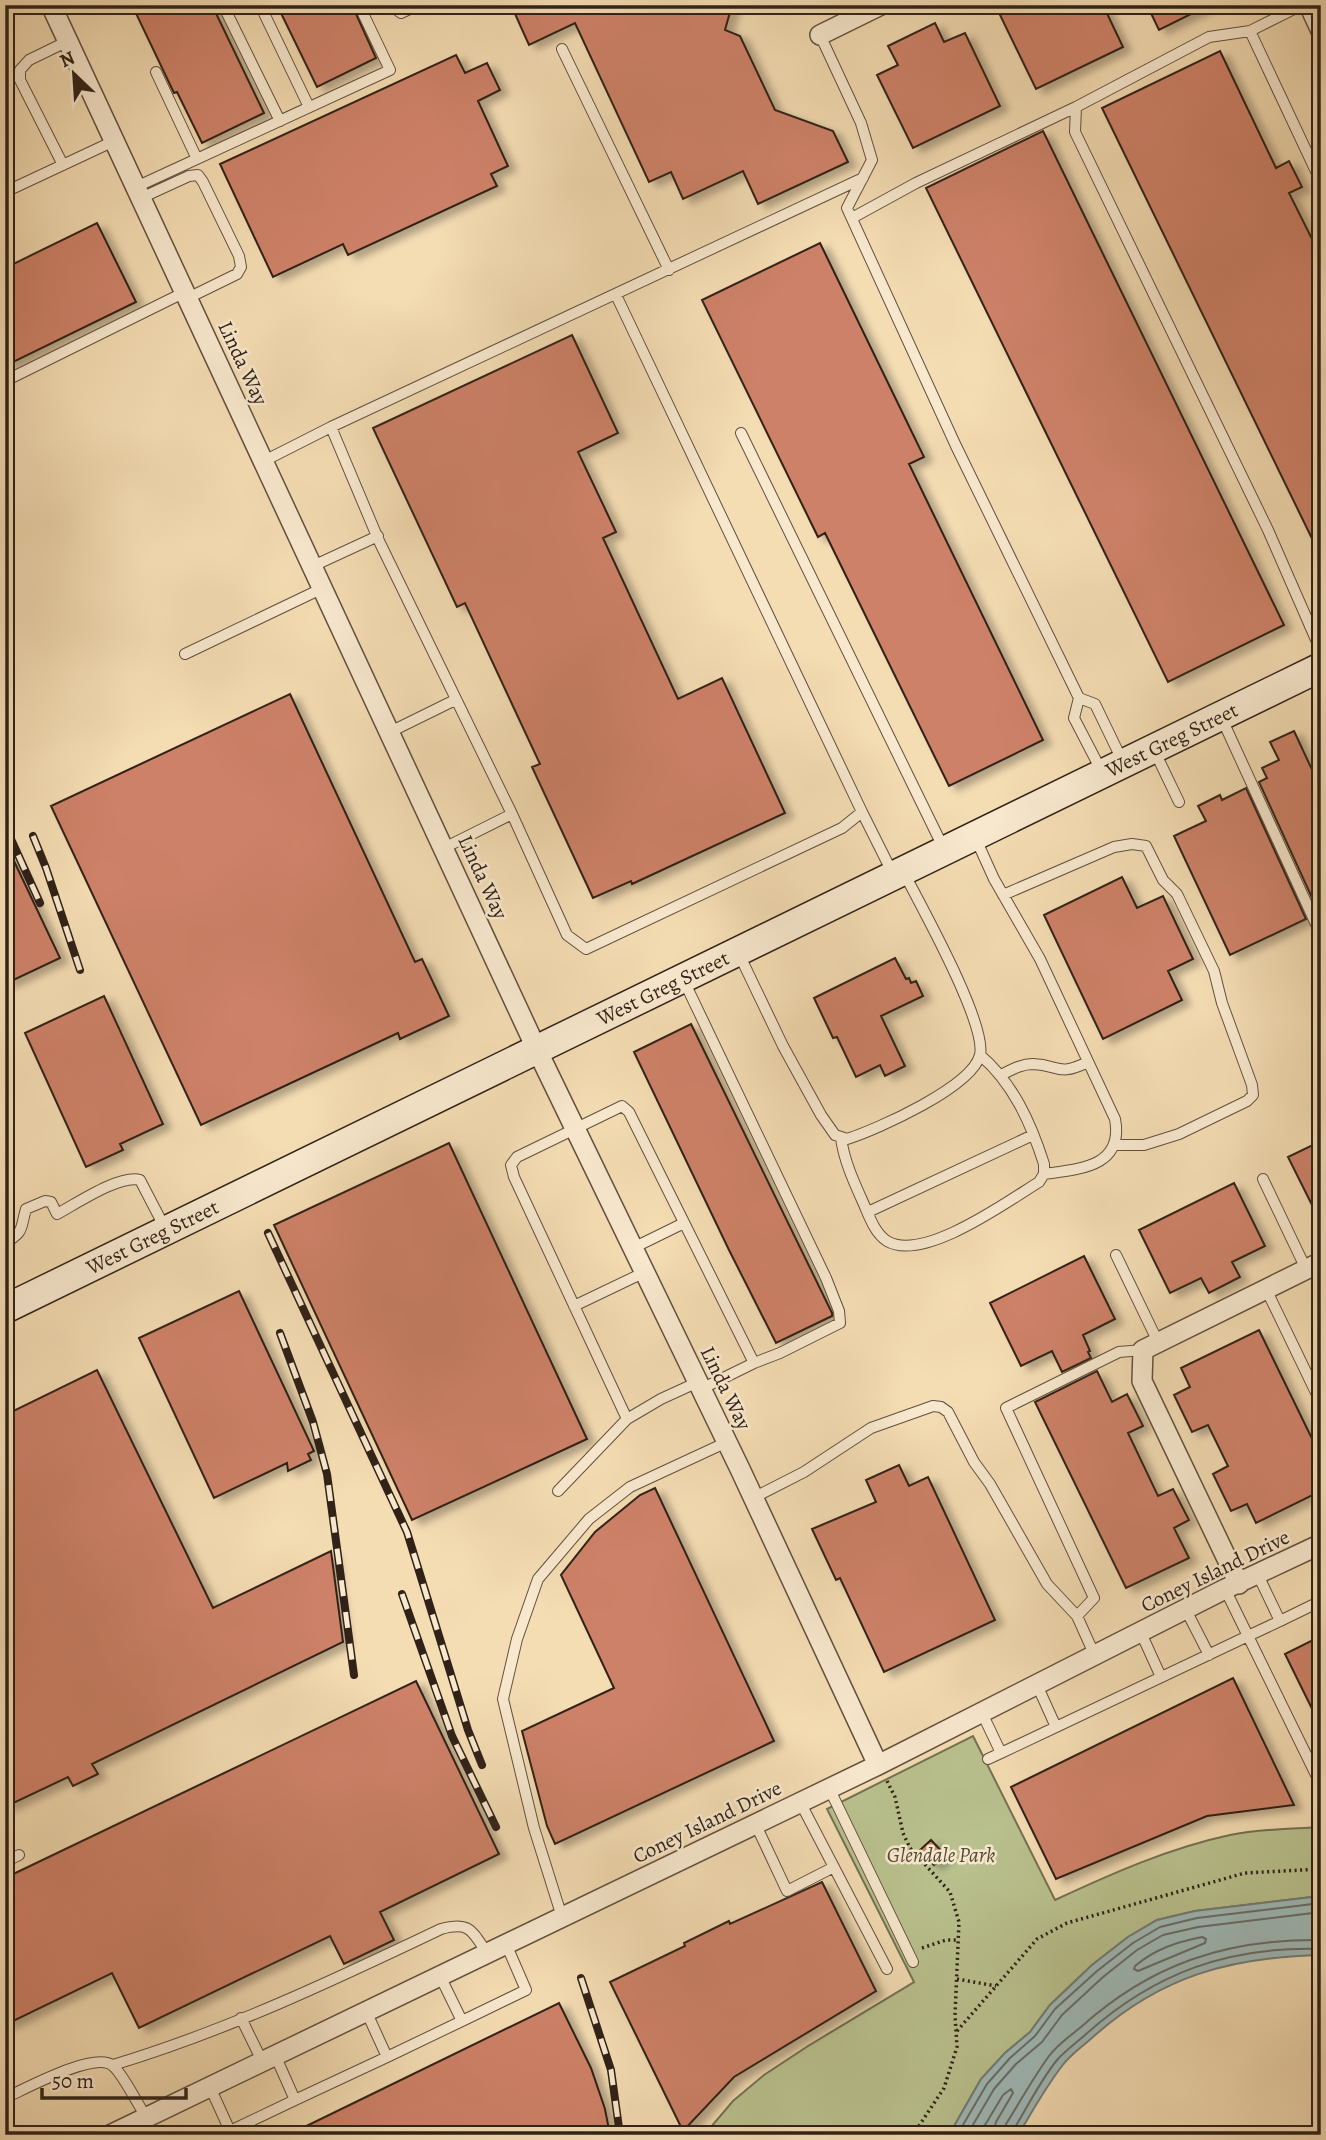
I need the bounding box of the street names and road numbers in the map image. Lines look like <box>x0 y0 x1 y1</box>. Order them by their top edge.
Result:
street label: Linda Way <box>211 316 275 410</box>
street label: West Greg Street <box>1100 696 1243 784</box>
street label: Linda Way <box>451 830 515 924</box>
street label: West Greg Street <box>591 944 734 1033</box>
street label: West Greg Street <box>81 1193 223 1282</box>
street label: Linda Way <box>694 1341 759 1435</box>
street label: Coney Island Drive <box>1136 1523 1294 1619</box>
street label: Coney Island Drive <box>628 1774 786 1870</box>

